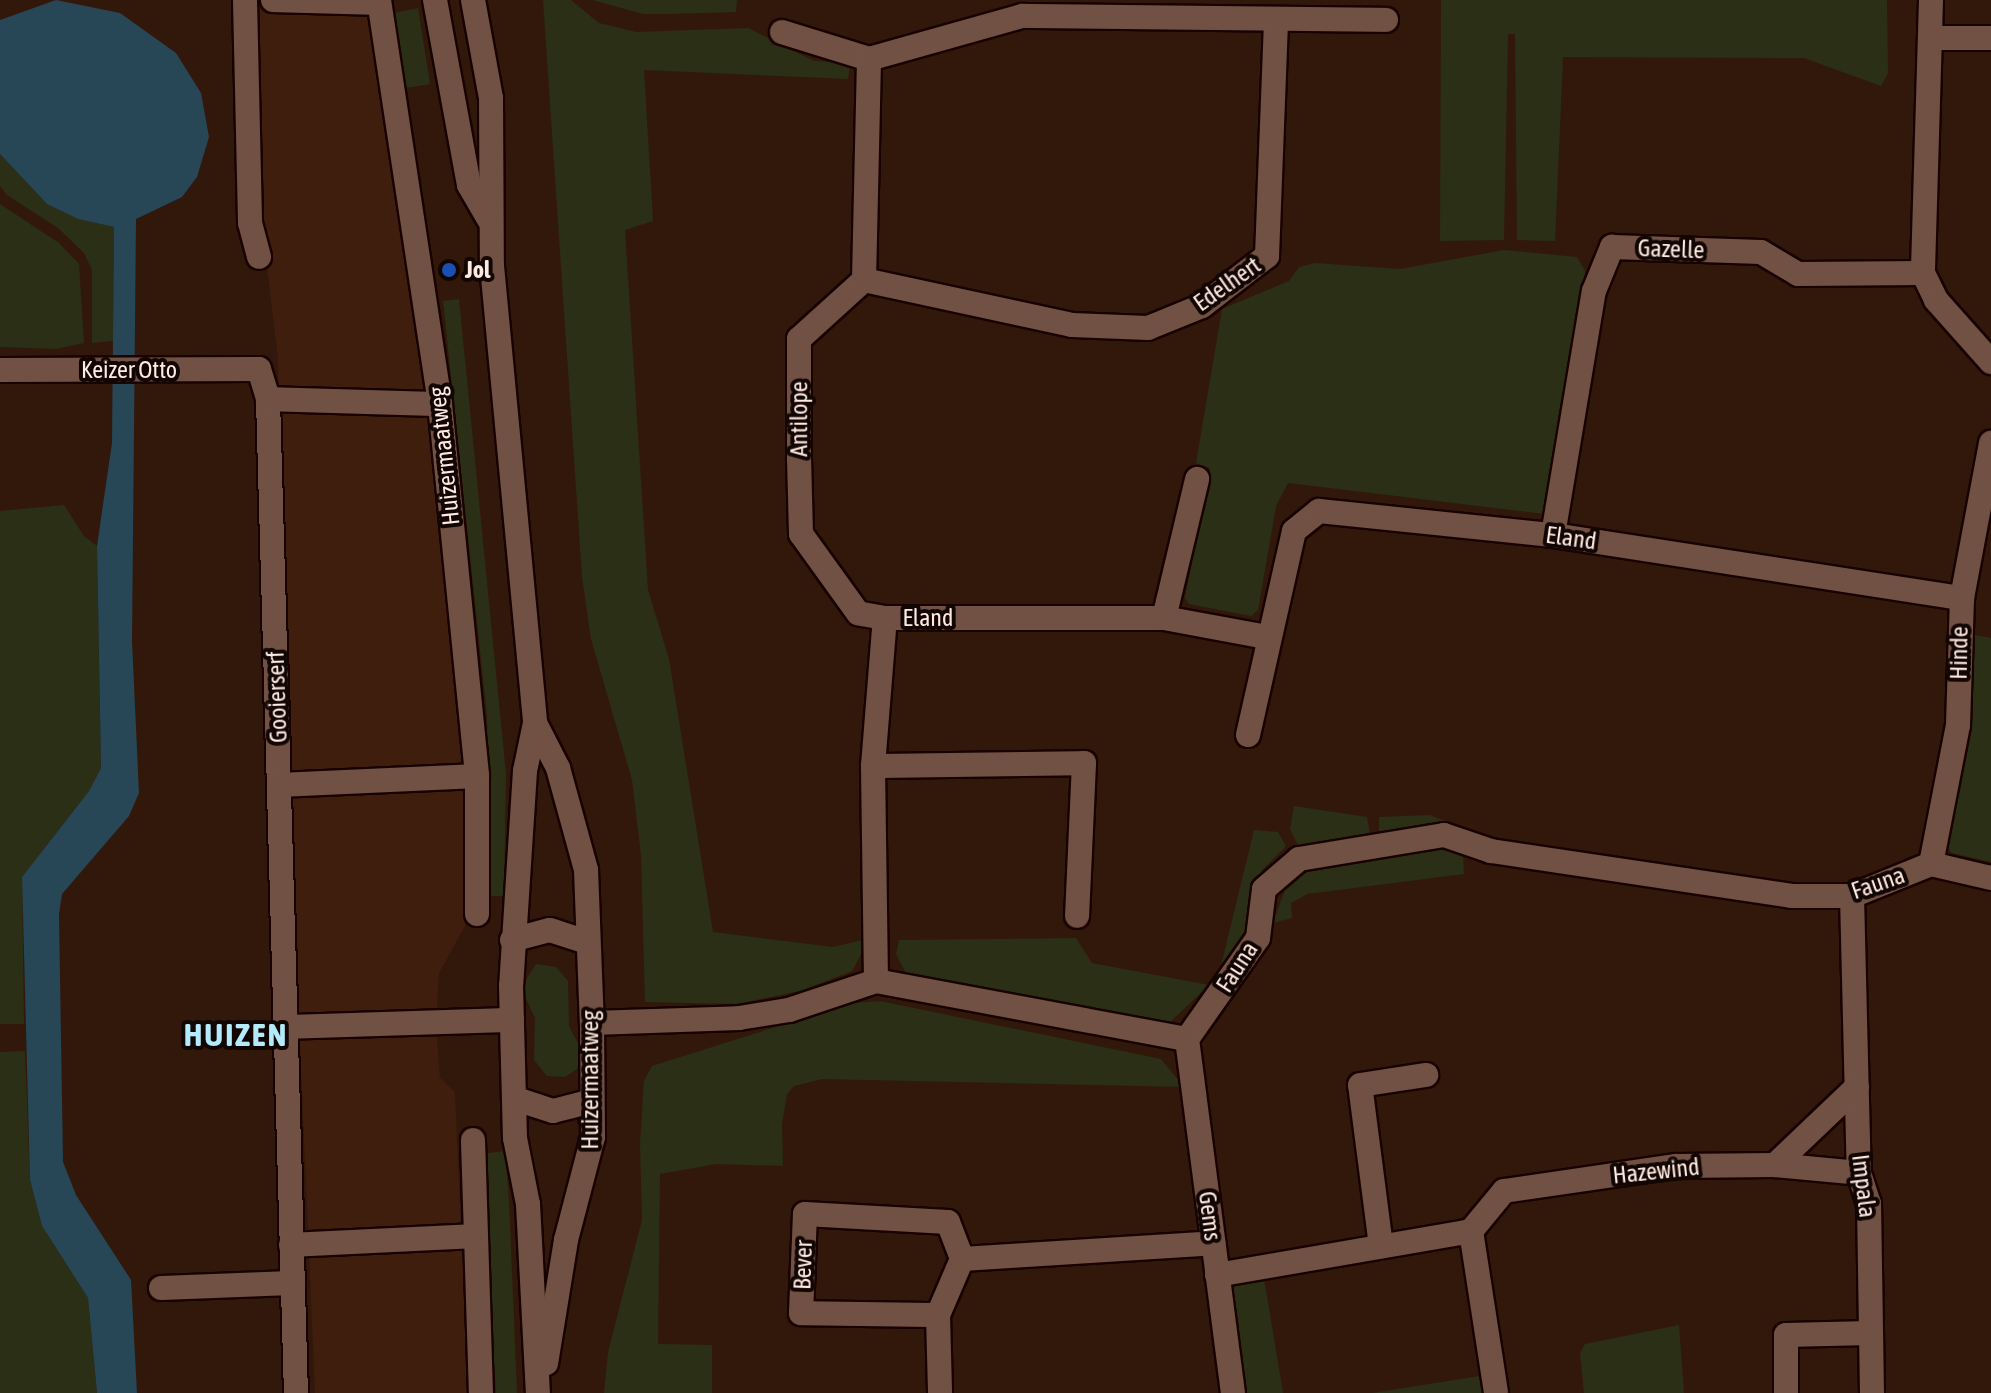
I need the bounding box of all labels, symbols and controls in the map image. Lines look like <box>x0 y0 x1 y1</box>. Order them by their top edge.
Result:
street label: Gazelle <box>1637 233 1705 265</box>
street label: Edelhert <box>1188 251 1266 317</box>
place label: Jol <box>465 256 490 284</box>
marker: Jol <box>440 261 458 279</box>
street label: Keizer Otto <box>81 356 177 384</box>
street label: Antilope <box>785 381 813 457</box>
street label: Huizermaatweg <box>422 385 466 527</box>
street label: Eland <box>1544 520 1598 556</box>
street label: Eland <box>903 604 953 632</box>
street label: Hinde <box>1944 626 1974 680</box>
street label: Gooierserf <box>261 651 293 743</box>
street label: Fauna <box>1847 860 1909 906</box>
street label: Fauna <box>1210 936 1264 998</box>
street label: Huizermaatweg <box>576 1010 604 1150</box>
district label: HUIZEN <box>184 1016 288 1054</box>
street label: Hazewind <box>1611 1152 1701 1190</box>
street label: Impala <box>1846 1153 1882 1219</box>
street label: Gems <box>1193 1190 1227 1242</box>
street label: Bever <box>788 1240 818 1290</box>

